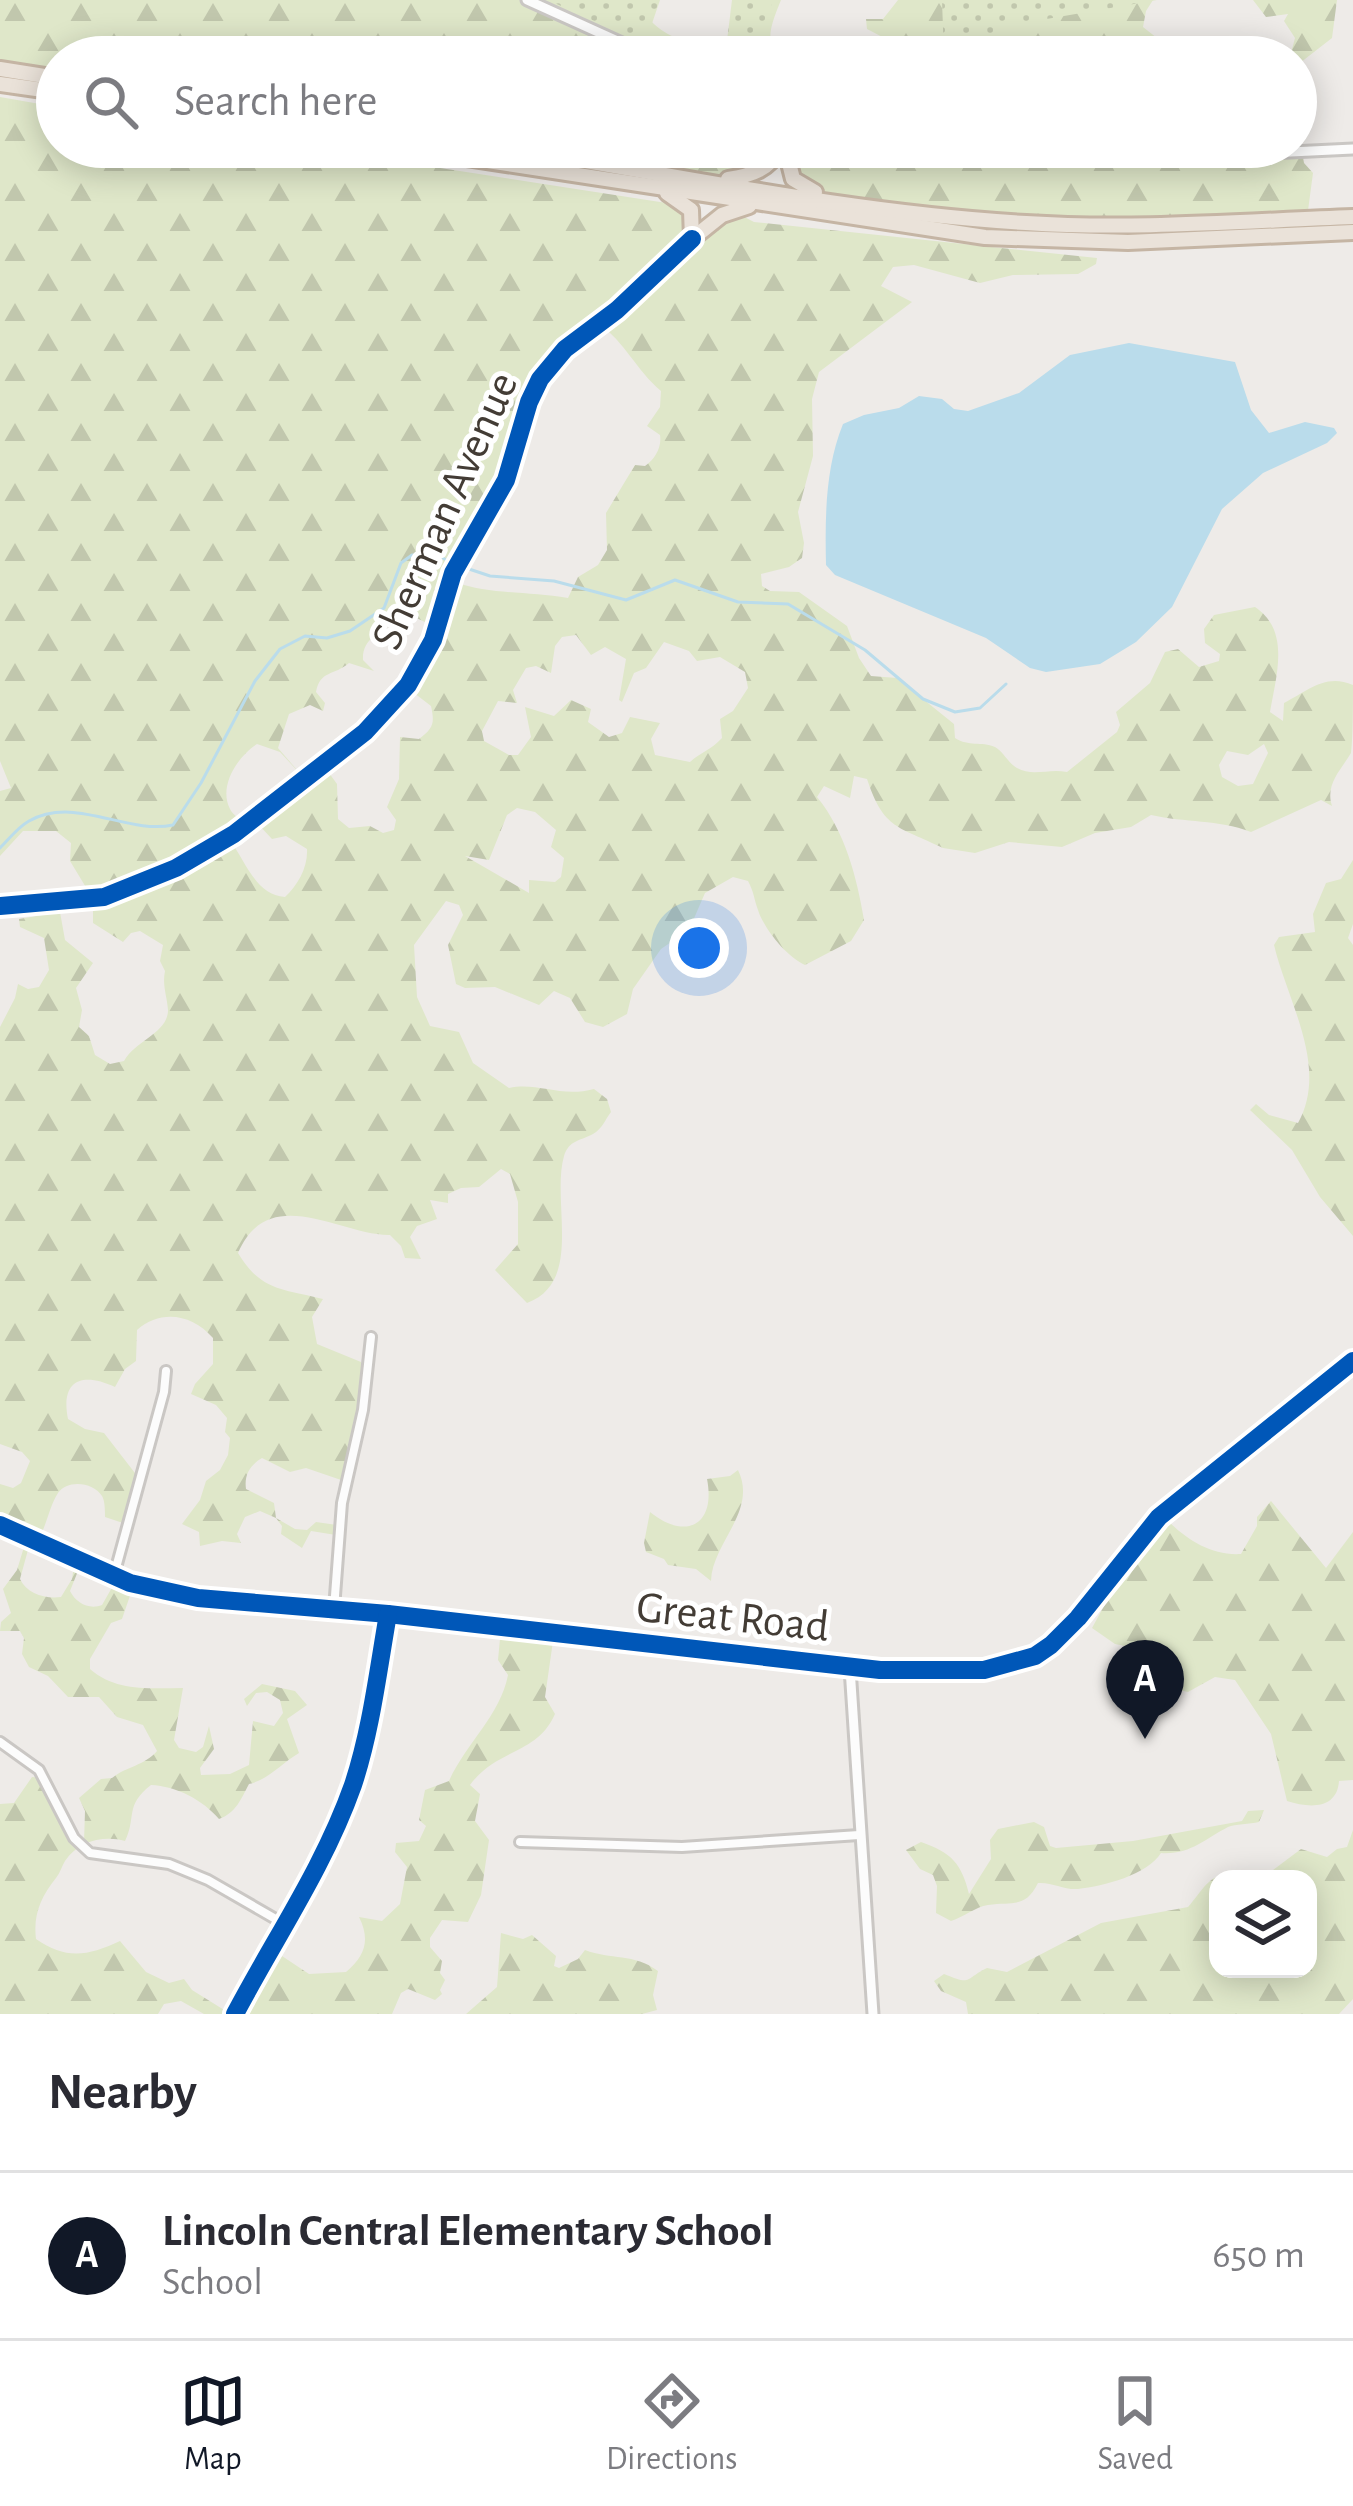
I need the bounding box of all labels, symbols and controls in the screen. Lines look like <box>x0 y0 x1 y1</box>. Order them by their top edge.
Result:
search box <box>36 36 1317 168</box>
icon: search <box>78 69 144 135</box>
text: Search here <box>174 79 377 124</box>
street label: Sherman Avenue <box>364 366 526 656</box>
your location <box>669 918 729 978</box>
street label: Great Road <box>634 1585 831 1650</box>
pin: A <box>1106 1640 1184 1739</box>
map controls <box>1209 1870 1317 1978</box>
button: layers <box>1209 1870 1317 1978</box>
text: Nearby <box>48 2067 197 2118</box>
text: Lincoln Central Elementary School <box>162 2209 774 2254</box>
text: A <box>75 2236 99 2275</box>
text: 650 m <box>1212 2236 1305 2275</box>
text: School <box>162 2263 263 2302</box>
tab: Map <box>180 2368 246 2480</box>
tab: Directions <box>606 2368 737 2480</box>
tab: Saved <box>1097 2368 1173 2480</box>

